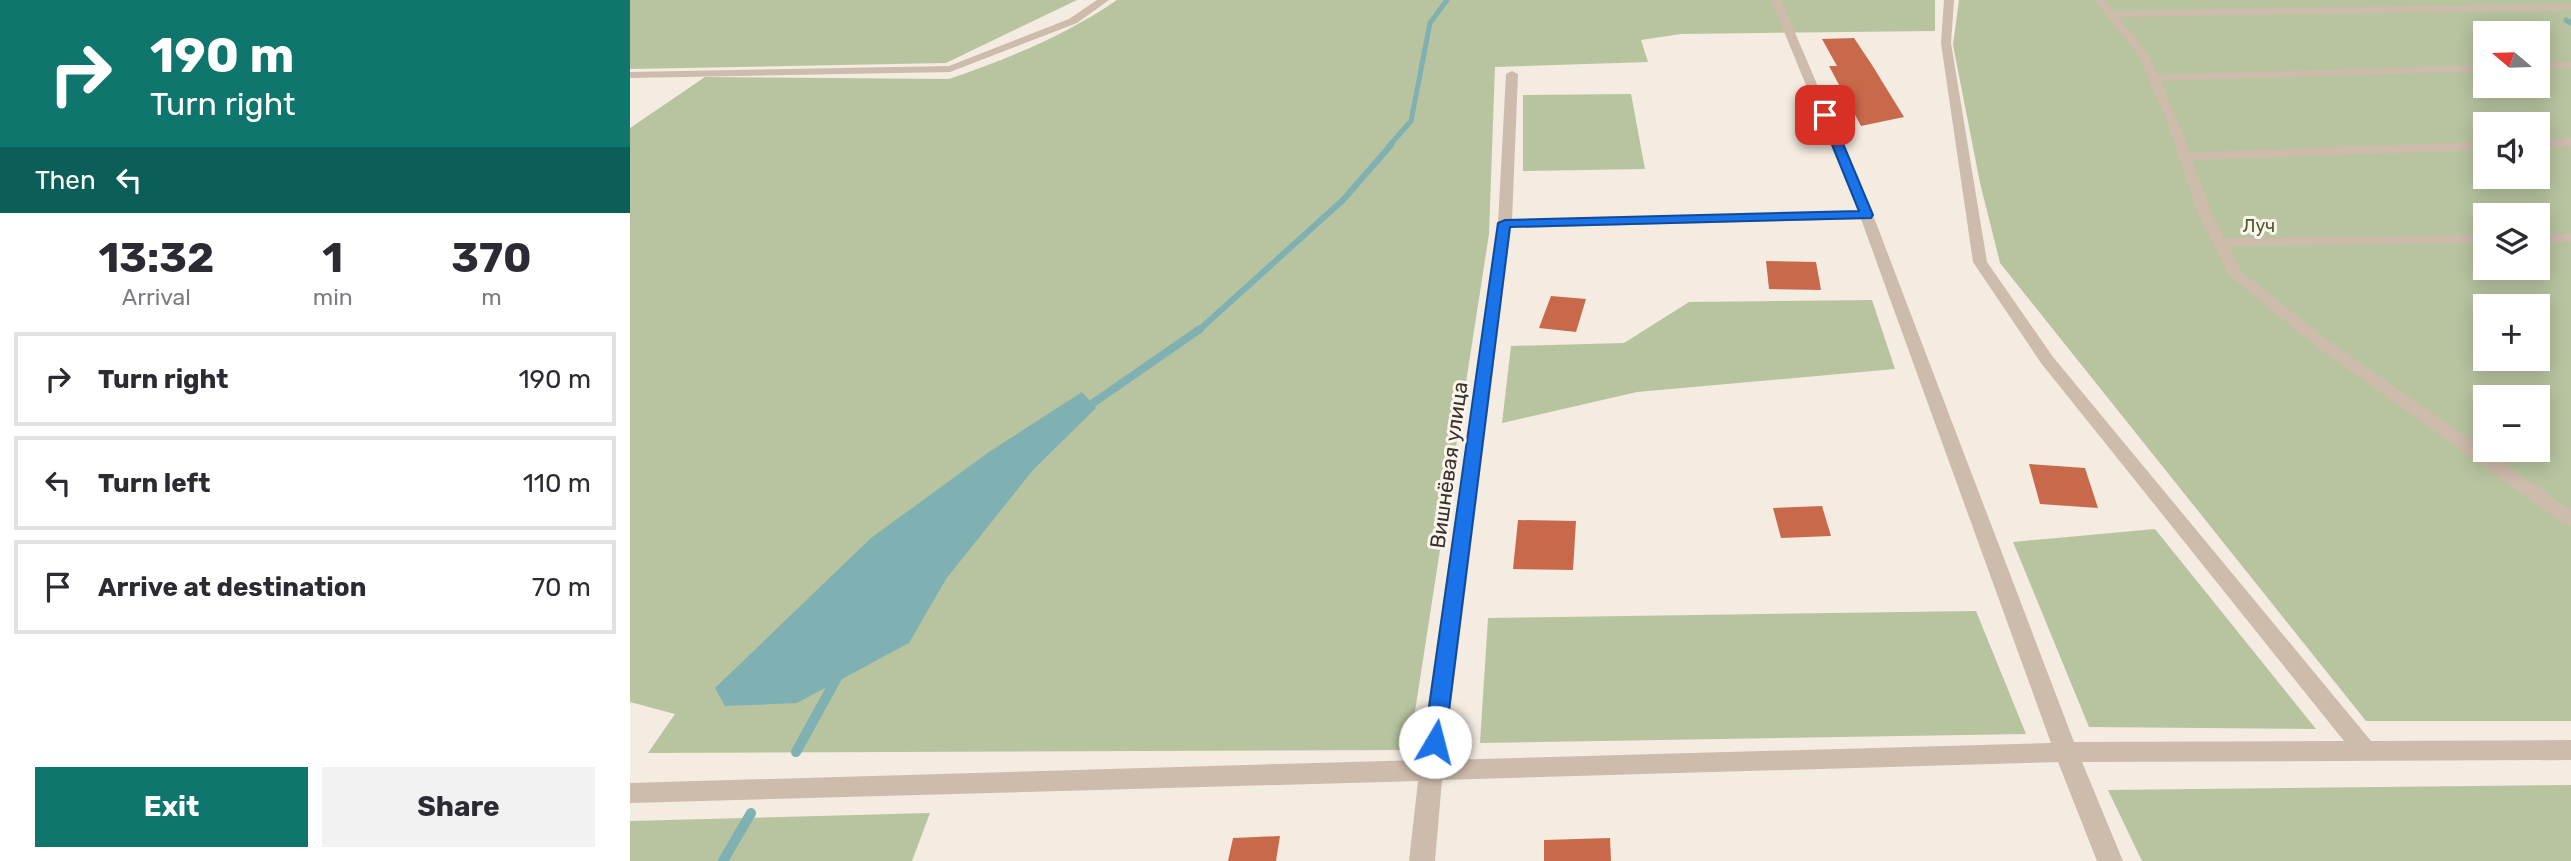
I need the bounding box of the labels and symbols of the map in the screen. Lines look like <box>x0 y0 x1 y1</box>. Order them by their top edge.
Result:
north arrow <box>2473 21 2550 98</box>
pin <box>1795 85 1855 145</box>
park label: Луч <box>2243 215 2275 237</box>
street label: Вишнёвая улица <box>1424 380 1473 550</box>
position arrow <box>1398 705 1472 779</box>

